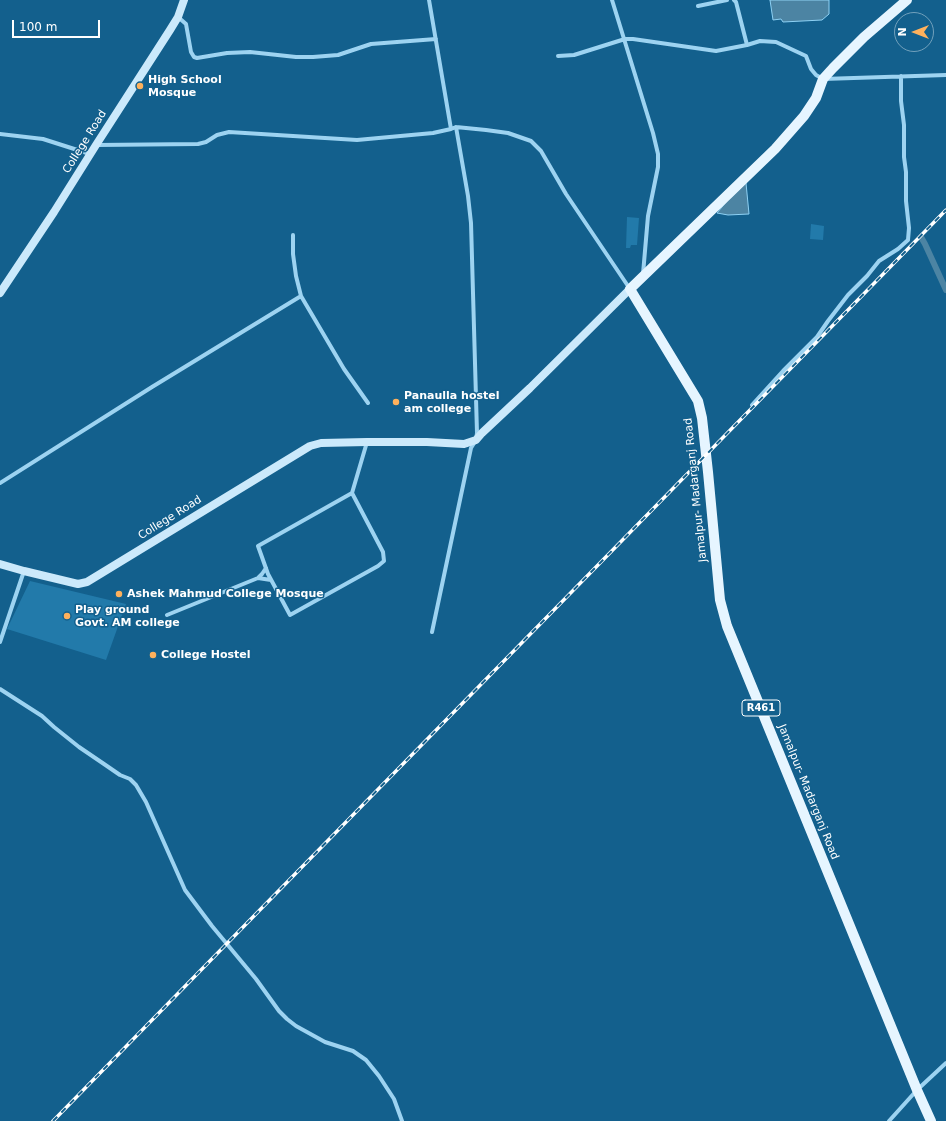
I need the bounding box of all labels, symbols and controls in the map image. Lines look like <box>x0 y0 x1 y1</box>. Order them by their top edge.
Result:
scale bar <box>14 12 102 38</box>
north arrow <box>894 12 934 52</box>
text: 100 m <box>19 20 57 34</box>
text: N <box>896 27 909 37</box>
place label: High School Mosque <box>148 73 222 99</box>
marker: High School Mosque <box>135 81 145 91</box>
street label: College Road <box>60 108 110 176</box>
place label: Panaulla hostel am college <box>404 389 499 415</box>
marker: Panaulla hostel am college <box>391 397 401 407</box>
street label: Jamalpur- Madarganj Road <box>682 417 710 563</box>
street label: College Road <box>136 493 204 543</box>
place label: Ashek Mahmud College Mosque <box>127 587 324 601</box>
marker: Ashek Mahmud College Mosque <box>114 589 124 599</box>
place label: Play ground Govt. AM college <box>75 603 180 629</box>
marker: Play ground Govt. AM college <box>62 611 72 621</box>
place label: College Hostel <box>161 648 251 662</box>
marker: College Hostel <box>148 650 158 660</box>
road number: R461 <box>742 700 780 716</box>
street label: Jamalpur- Madarganj Road <box>775 722 841 862</box>

